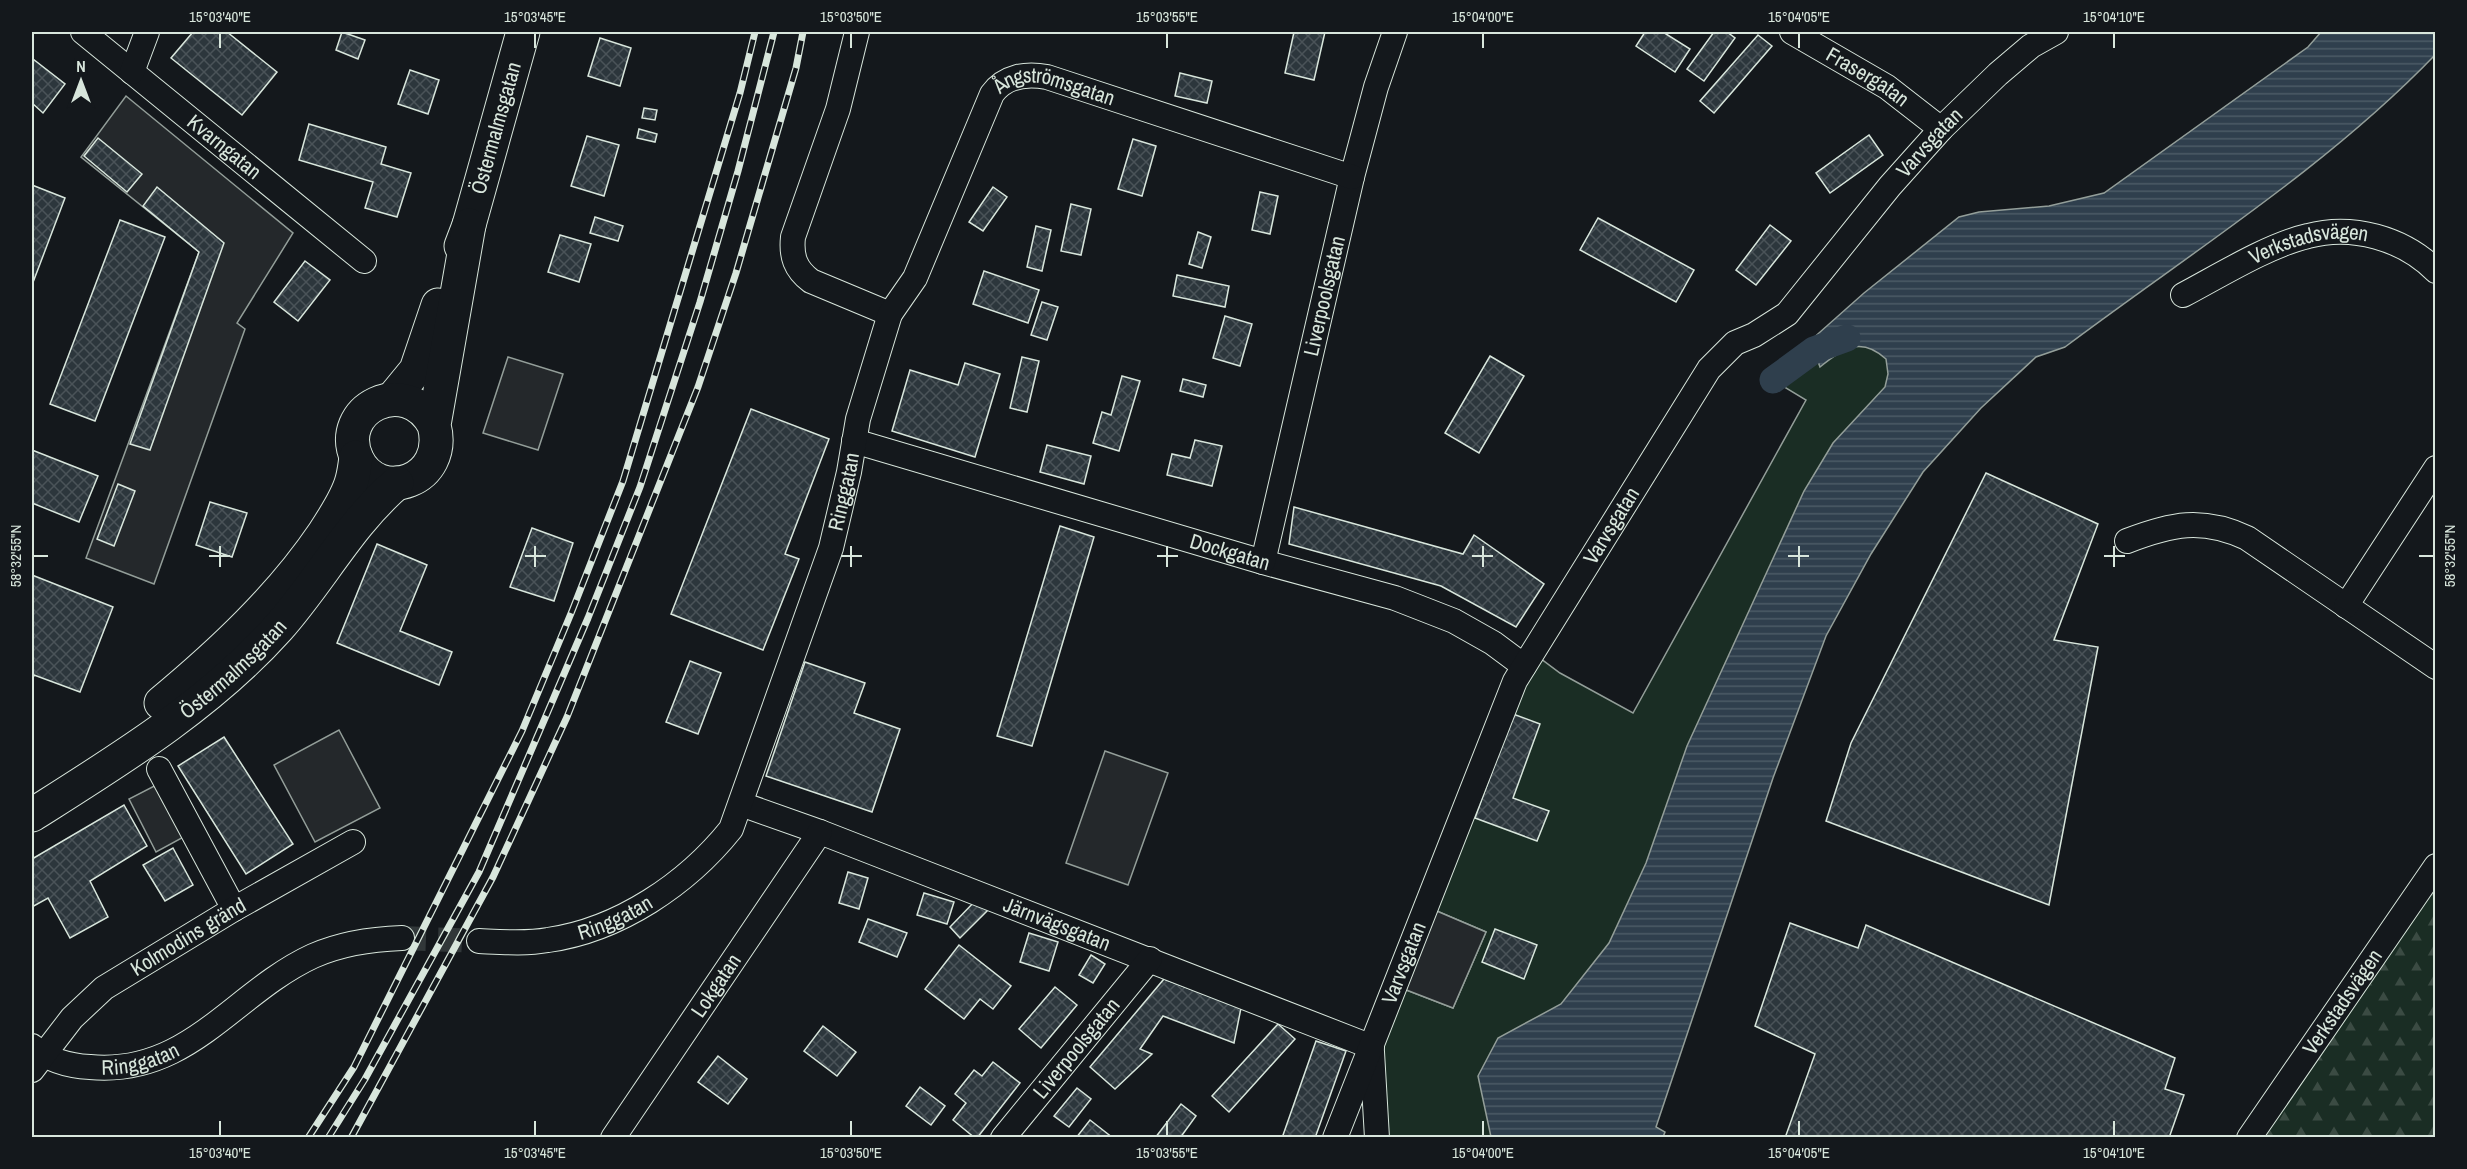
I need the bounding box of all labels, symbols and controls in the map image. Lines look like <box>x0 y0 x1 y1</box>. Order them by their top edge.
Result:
text: 15°03'40"E <box>189 6 251 27</box>
text: 15°03'45"E <box>504 6 566 27</box>
text: 15°03'50"E <box>820 6 882 27</box>
text: 15°03'55"E <box>1136 6 1198 27</box>
text: 15°04'00"E <box>1452 6 1514 27</box>
text: 15°04'05"E <box>1768 6 1830 27</box>
text: 15°04'10"E <box>2083 6 2145 27</box>
street label: Frasergatan <box>1821 40 1916 113</box>
north arrow <box>51 51 111 111</box>
text: N <box>76 55 86 77</box>
street label: Östermalmsgatan <box>463 59 528 197</box>
street label: Ångströmsgatan <box>985 60 1119 112</box>
street label: Varvsgatan <box>1889 101 1969 184</box>
street label: Kvarngatan <box>181 108 268 186</box>
street label: Verkstadsvägen <box>2244 217 2371 271</box>
street label: Liverpoolsgatan <box>1296 233 1352 359</box>
street label: Ringgatan <box>821 450 866 534</box>
street label: Varvsgatan <box>1576 481 1646 570</box>
text: 58°32'55"N <box>5 525 26 587</box>
text: 58°32'55"N <box>2439 525 2460 587</box>
street label: Dockgatan <box>1186 526 1273 577</box>
street label: Östermalmsgatan <box>173 613 293 726</box>
street label: Ringgatan <box>574 888 658 947</box>
street label: Kolmodins gränd <box>125 890 251 983</box>
street label: Järnvägsgatan <box>999 890 1115 958</box>
street label: Varvsgatan <box>1374 918 1433 1008</box>
street label: Verkstadsvägen <box>2295 943 2389 1060</box>
street label: Lokgatan <box>684 948 748 1023</box>
street label: Liverpoolsgatan <box>1026 991 1126 1105</box>
street label: Ringgatan <box>101 1035 184 1082</box>
text: 15°03'40"E <box>189 1142 251 1163</box>
text: 15°03'45"E <box>504 1142 566 1163</box>
text: 15°03'50"E <box>820 1142 882 1163</box>
text: 15°03'55"E <box>1136 1142 1198 1163</box>
text: 15°04'00"E <box>1452 1142 1514 1163</box>
text: 15°04'05"E <box>1768 1142 1830 1163</box>
text: 15°04'10"E <box>2083 1142 2145 1163</box>

